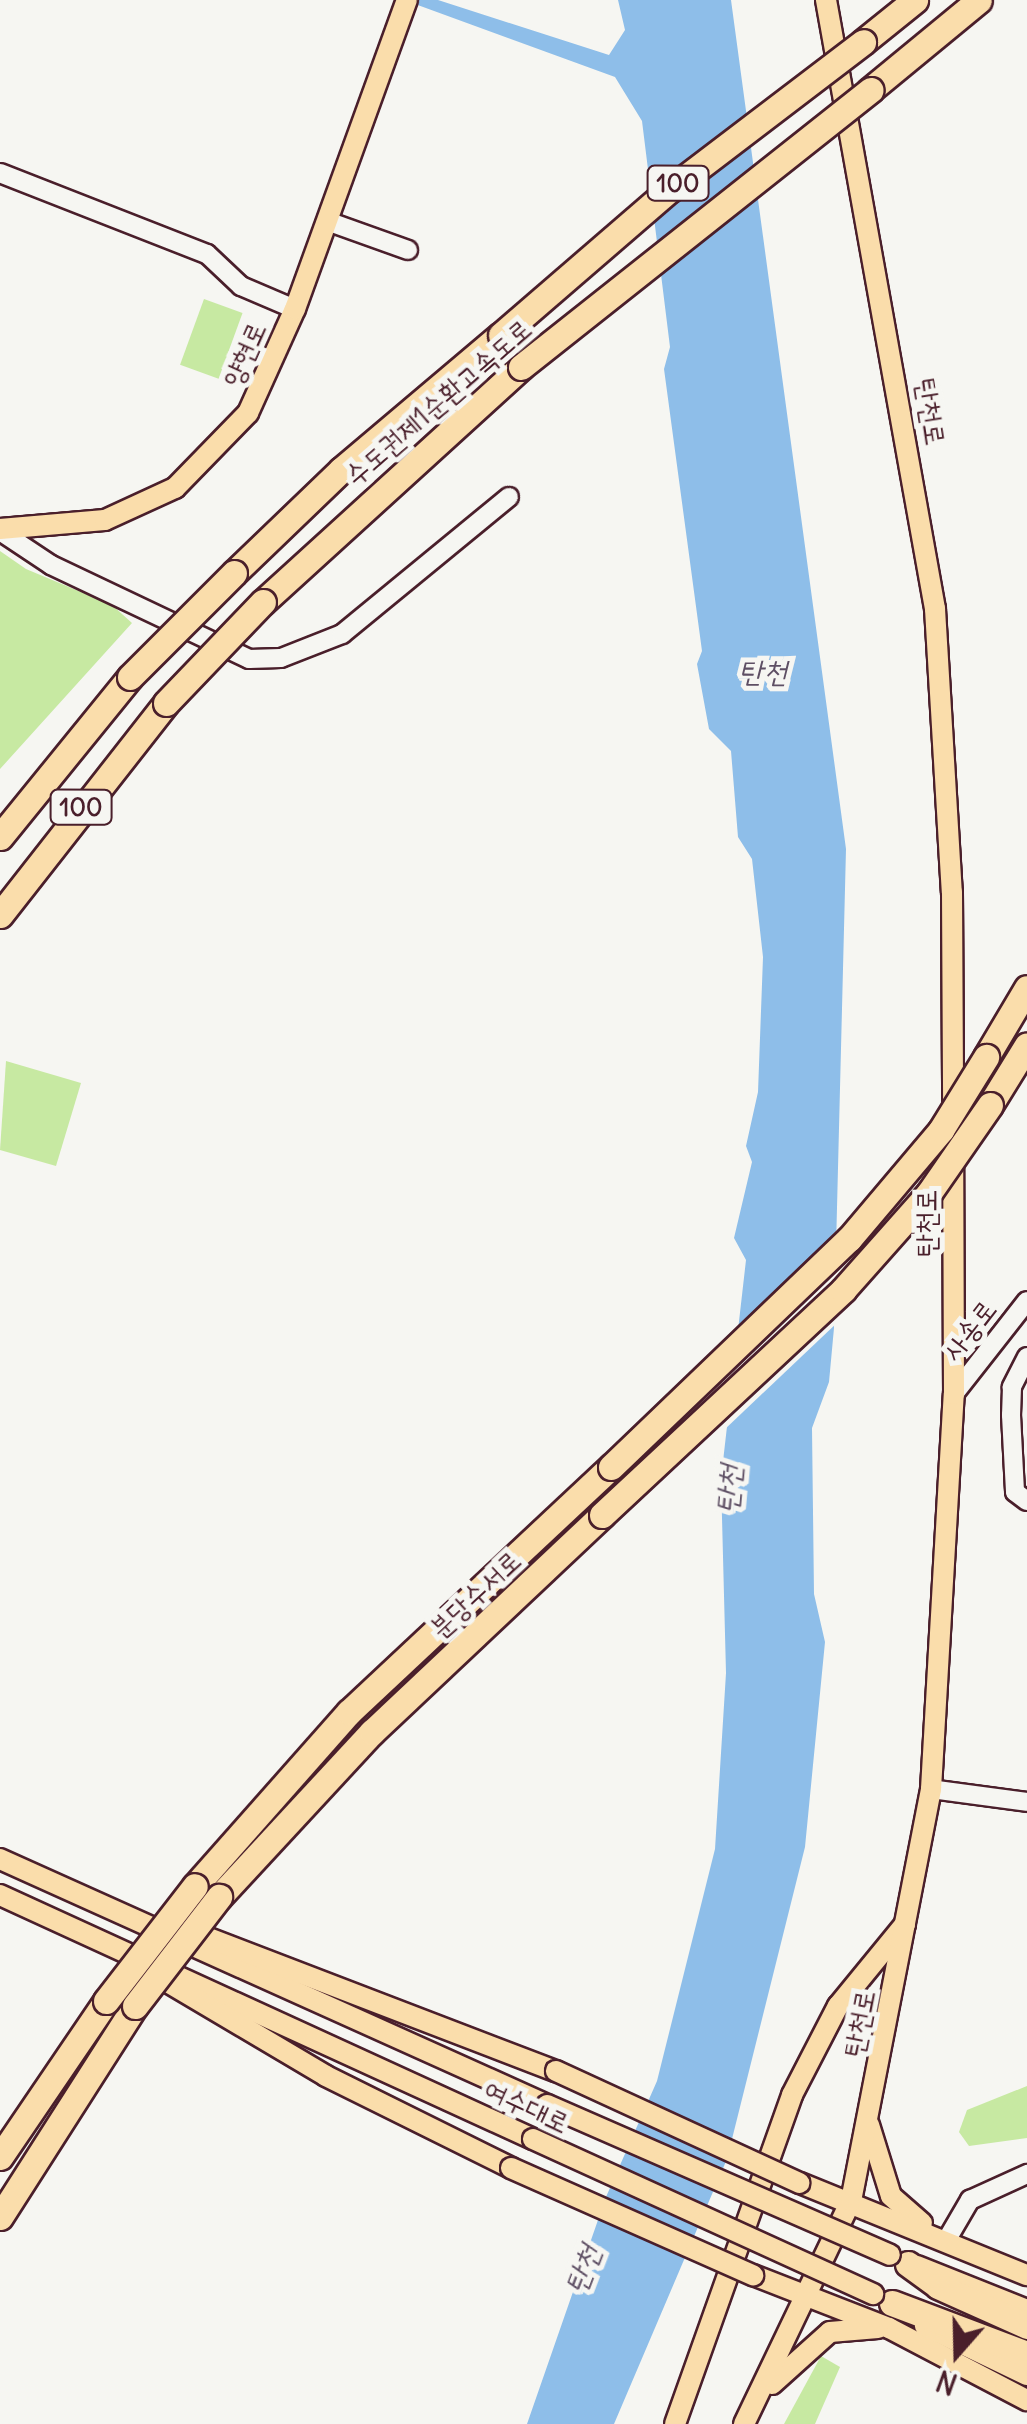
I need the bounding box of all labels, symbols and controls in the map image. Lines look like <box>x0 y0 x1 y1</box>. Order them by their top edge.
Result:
road number: 100 <box>646 163 710 203</box>
street label: 수도권제1순환고속도로 <box>338 312 538 492</box>
street label: 양현로 <box>215 316 273 392</box>
street label: 탄천로 <box>909 376 953 448</box>
water label: 탄천 <box>739 653 787 689</box>
road number: 100 <box>48 787 114 827</box>
street label: 탄천로 <box>909 1189 943 1257</box>
street label: 사송로 <box>935 1293 1003 1367</box>
water label: 탄천 <box>708 1463 748 1515</box>
street label: 분당수서로 <box>422 1543 528 1645</box>
street label: 탄천로 <box>836 1987 882 2059</box>
street label: 여수대로 <box>479 2072 575 2140</box>
water label: 탄천 <box>557 2240 607 2298</box>
north arrow <box>907 2304 1007 2404</box>
text: N <box>931 2362 962 2402</box>

